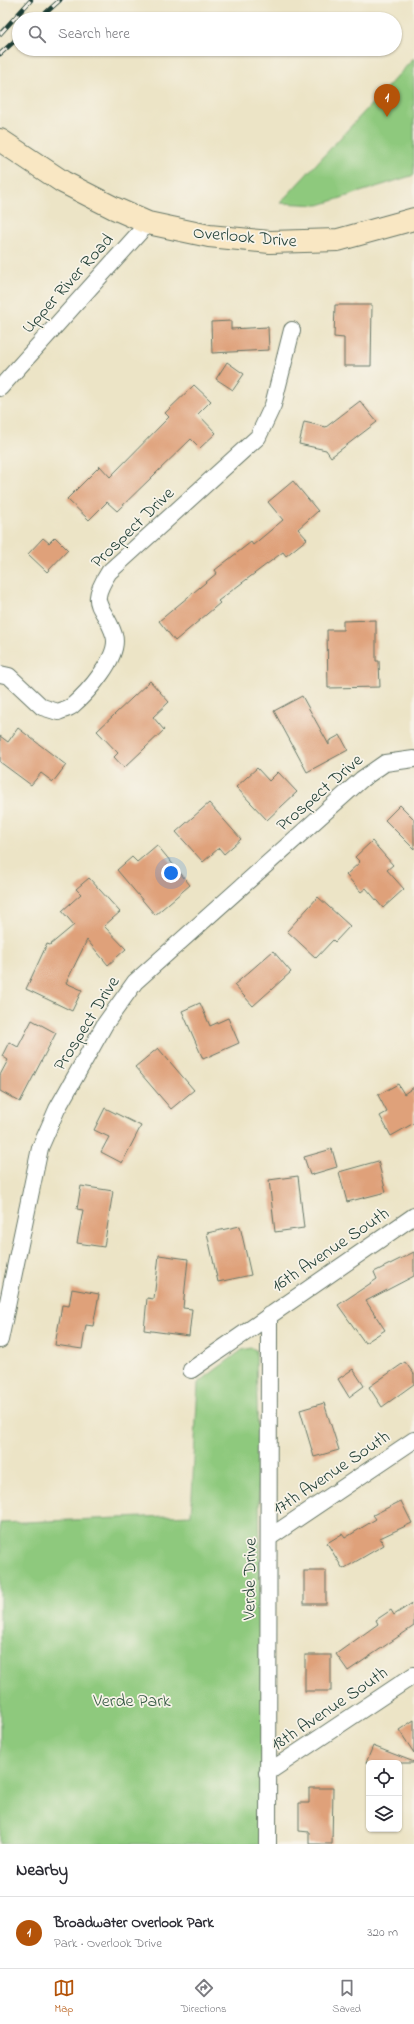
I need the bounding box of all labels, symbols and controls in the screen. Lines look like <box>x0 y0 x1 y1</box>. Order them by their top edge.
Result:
search box <box>12 12 402 56</box>
icon: search <box>26 23 48 45</box>
text: Search here <box>58 23 130 45</box>
pin: 1 <box>374 84 400 117</box>
street label: Overlook Drive <box>192 221 299 256</box>
street label: Upper River Road <box>16 228 121 340</box>
street label: Prospect Drive <box>86 481 182 575</box>
street label: Prospect Drive <box>271 748 370 839</box>
your location <box>161 863 181 883</box>
street label: Prospect Drive <box>48 971 128 1077</box>
street label: 16th Avenue South <box>267 1202 395 1300</box>
street label: 17th Avenue South <box>268 1425 396 1523</box>
street label: Verde Drive <box>237 1537 265 1621</box>
street label: 18th Avenue South <box>267 1661 394 1758</box>
park label: Verde Park <box>92 1689 171 1715</box>
map controls <box>366 1760 402 1832</box>
button: locate <box>366 1760 402 1796</box>
button: layers <box>366 1796 402 1832</box>
text: Nearby <box>16 1858 68 1883</box>
text: Broadwater Overlook Park <box>54 1912 214 1934</box>
text: 1 <box>27 1923 31 1942</box>
text: 320 m <box>367 1923 398 1942</box>
text: Park · Overlook Drive <box>54 1934 162 1953</box>
tab: Map <box>53 1977 75 2017</box>
tab: Directions <box>181 1977 226 2017</box>
tab: Saved <box>332 1977 361 2017</box>

